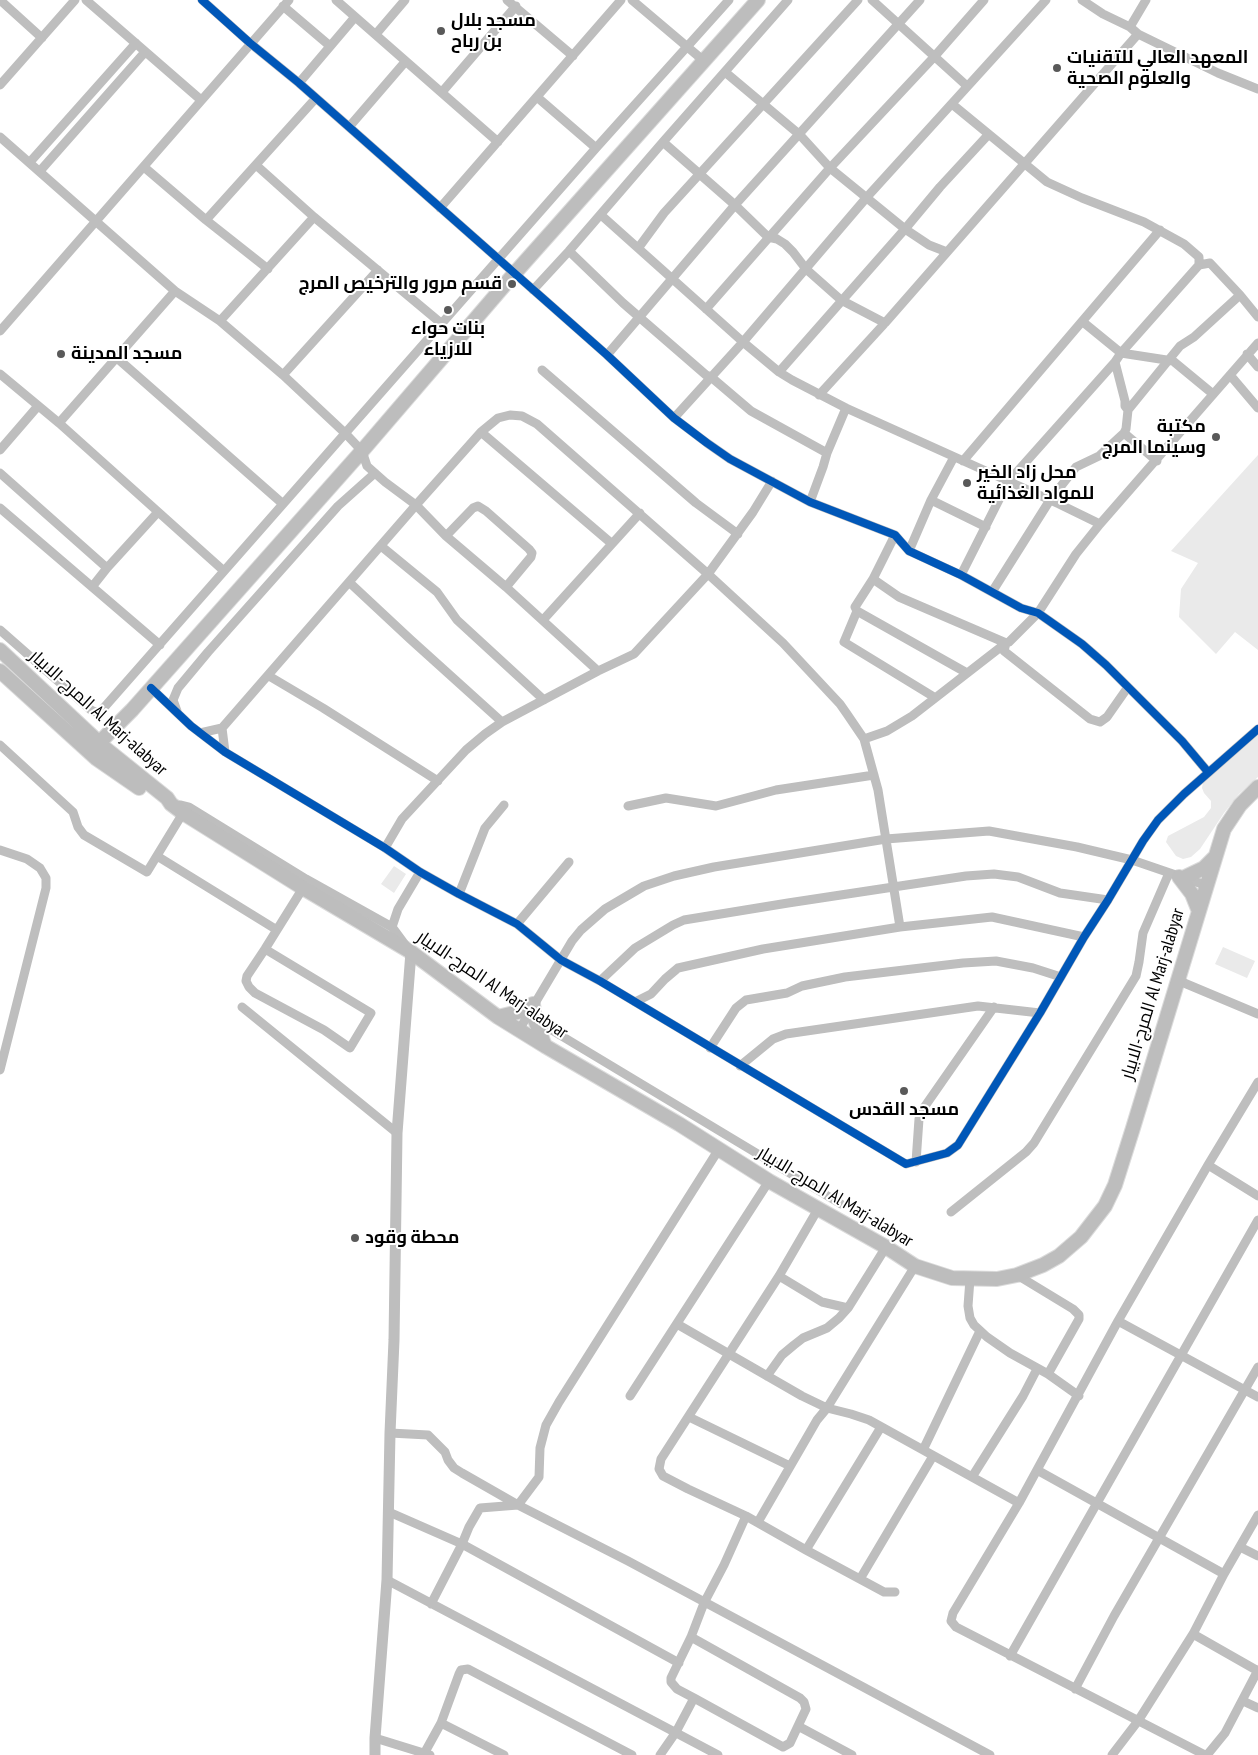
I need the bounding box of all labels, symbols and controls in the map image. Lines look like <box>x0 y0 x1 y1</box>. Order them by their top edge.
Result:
place label: مسجد بلال بن رباح <box>451 10 536 52</box>
marker: مسجد بلال بن رباح <box>435 25 447 37</box>
place label: المعهد العالي للتقنيات والعلوم الصحية <box>1067 47 1248 90</box>
marker: المعهد العالي للتقنيات والعلوم الصحية <box>1051 62 1063 74</box>
place label: قسم مرور والترخيص المرج <box>299 273 502 295</box>
marker: قسم مرور والترخيص المرج <box>506 278 518 290</box>
marker: بنات حواء للازياء <box>442 304 454 316</box>
place label: بنات حواء للازياء <box>411 318 485 360</box>
place label: مسجد المدينة <box>71 343 182 365</box>
marker: مسجد المدينة <box>55 348 67 360</box>
place label: مكتبة وسينما المرج <box>1102 416 1206 458</box>
marker: مكتبة وسينما المرج <box>1210 431 1222 443</box>
place label: محل زاد الخير للمواد الغذائية <box>977 462 1094 504</box>
marker: محل زاد الخير للمواد الغذائية <box>961 477 973 489</box>
street label: المرج-الابيار Al Marj-alabyar <box>25 645 171 781</box>
street label: المرج-الابيار Al Marj-alabyar <box>1117 906 1189 1082</box>
street label: المرج-الابيار Al Marj-alabyar <box>412 926 572 1044</box>
marker: مسجد القدس <box>898 1085 910 1097</box>
place label: مسجد القدس <box>849 1099 959 1121</box>
street label: المرج-الابيار Al Marj-alabyar <box>753 1142 917 1252</box>
place label: محطة وقود <box>365 1227 459 1249</box>
marker: محطة وقود <box>349 1232 361 1244</box>

